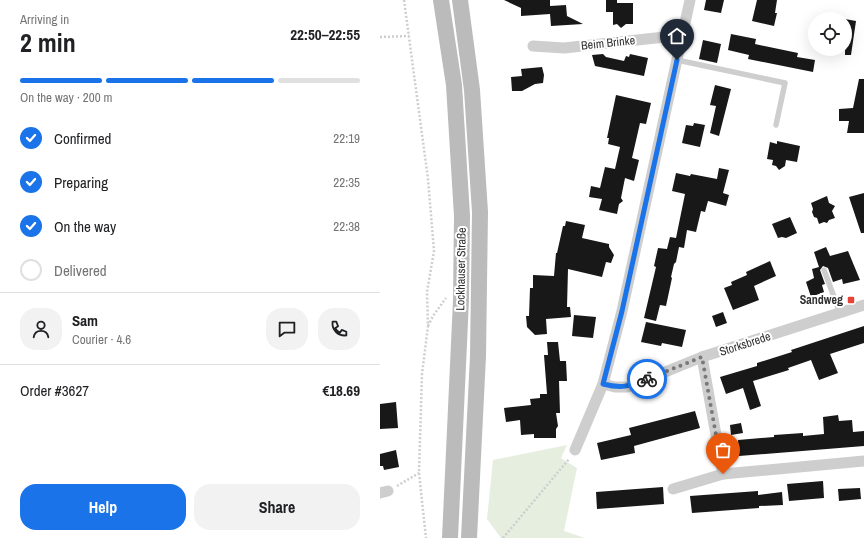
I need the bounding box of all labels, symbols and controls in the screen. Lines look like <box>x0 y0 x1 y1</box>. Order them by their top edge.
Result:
text: Arriving in <box>20 11 69 28</box>
map controls <box>808 12 852 56</box>
button: locate <box>808 12 852 56</box>
pin <box>660 19 694 60</box>
text: 22:50–22:55 <box>290 24 360 45</box>
text: 2 min <box>20 25 76 60</box>
icon: home <box>666 25 688 47</box>
street label: Beim Brinke <box>580 32 636 54</box>
text: On the way · 200 m <box>20 89 112 106</box>
icon: check <box>20 127 42 149</box>
text: Confirmed <box>54 128 111 149</box>
text: 22:19 <box>333 130 360 147</box>
icon: check <box>20 171 42 193</box>
text: Preparing <box>54 172 108 193</box>
text: 22:35 <box>333 174 360 191</box>
icon: check <box>20 215 42 237</box>
text: On the way <box>54 216 116 237</box>
text: 22:38 <box>333 218 360 235</box>
street label: Lockhauser Straße <box>452 227 470 311</box>
text: Delivered <box>54 260 107 281</box>
place label: Sandweg <box>800 292 843 308</box>
marker: Sandweg <box>846 295 856 305</box>
button: person <box>20 308 62 350</box>
button: chat <box>266 308 308 350</box>
button: phone <box>318 308 360 350</box>
text: Sam <box>72 310 98 331</box>
street label: Storksbrede <box>717 328 773 360</box>
text: Courier · 4.6 <box>72 331 131 348</box>
courier <box>627 359 667 399</box>
icon: bike <box>636 368 658 390</box>
text: Order #3627 <box>20 380 89 401</box>
text: €18.69 <box>322 380 360 401</box>
pin <box>706 433 740 474</box>
icon: bag <box>712 439 734 461</box>
button: Help <box>20 484 186 530</box>
button: Share <box>194 484 360 530</box>

